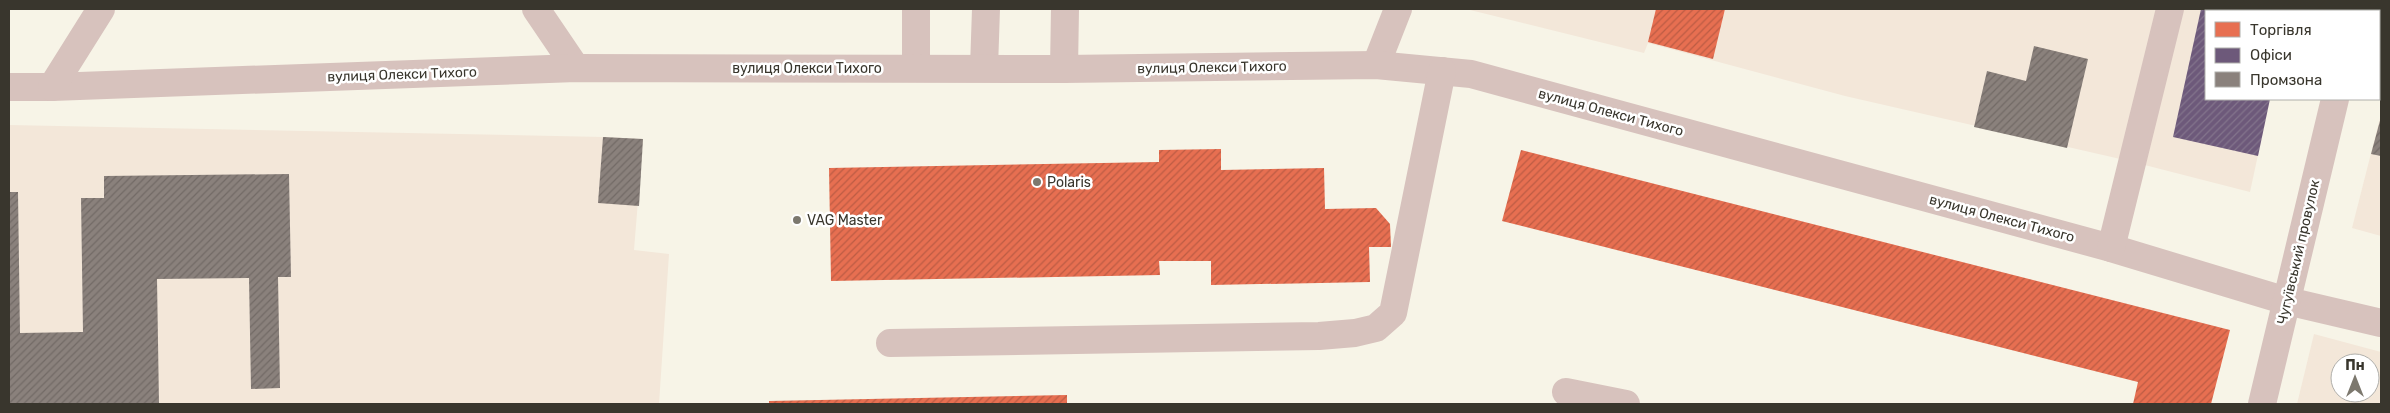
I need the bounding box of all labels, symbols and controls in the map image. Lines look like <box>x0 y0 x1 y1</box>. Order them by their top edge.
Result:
legend <box>2205 10 2380 100</box>
text: Торгівля <box>2250 21 2312 39</box>
text: Офіси <box>2250 46 2292 64</box>
street label: вулиця Олекси Тихого <box>1137 58 1287 77</box>
street label: вулиця Олекси Тихого <box>732 60 882 77</box>
street label: вулиця Олекси Тихого <box>327 63 477 86</box>
text: Промзона <box>2250 71 2322 89</box>
street label: вулиця Олекси Тихого <box>1536 85 1685 140</box>
place label: Polaris <box>1047 174 1091 191</box>
marker: Polaris <box>1031 176 1043 188</box>
street label: Чугуївський провулок <box>2274 178 2324 326</box>
street label: вулиця Олекси Тихого <box>1927 191 2076 246</box>
place label: VAG Master <box>807 212 883 229</box>
marker: VAG Master <box>791 214 803 226</box>
north arrow <box>2330 353 2380 403</box>
text: Пн <box>2345 357 2365 374</box>

